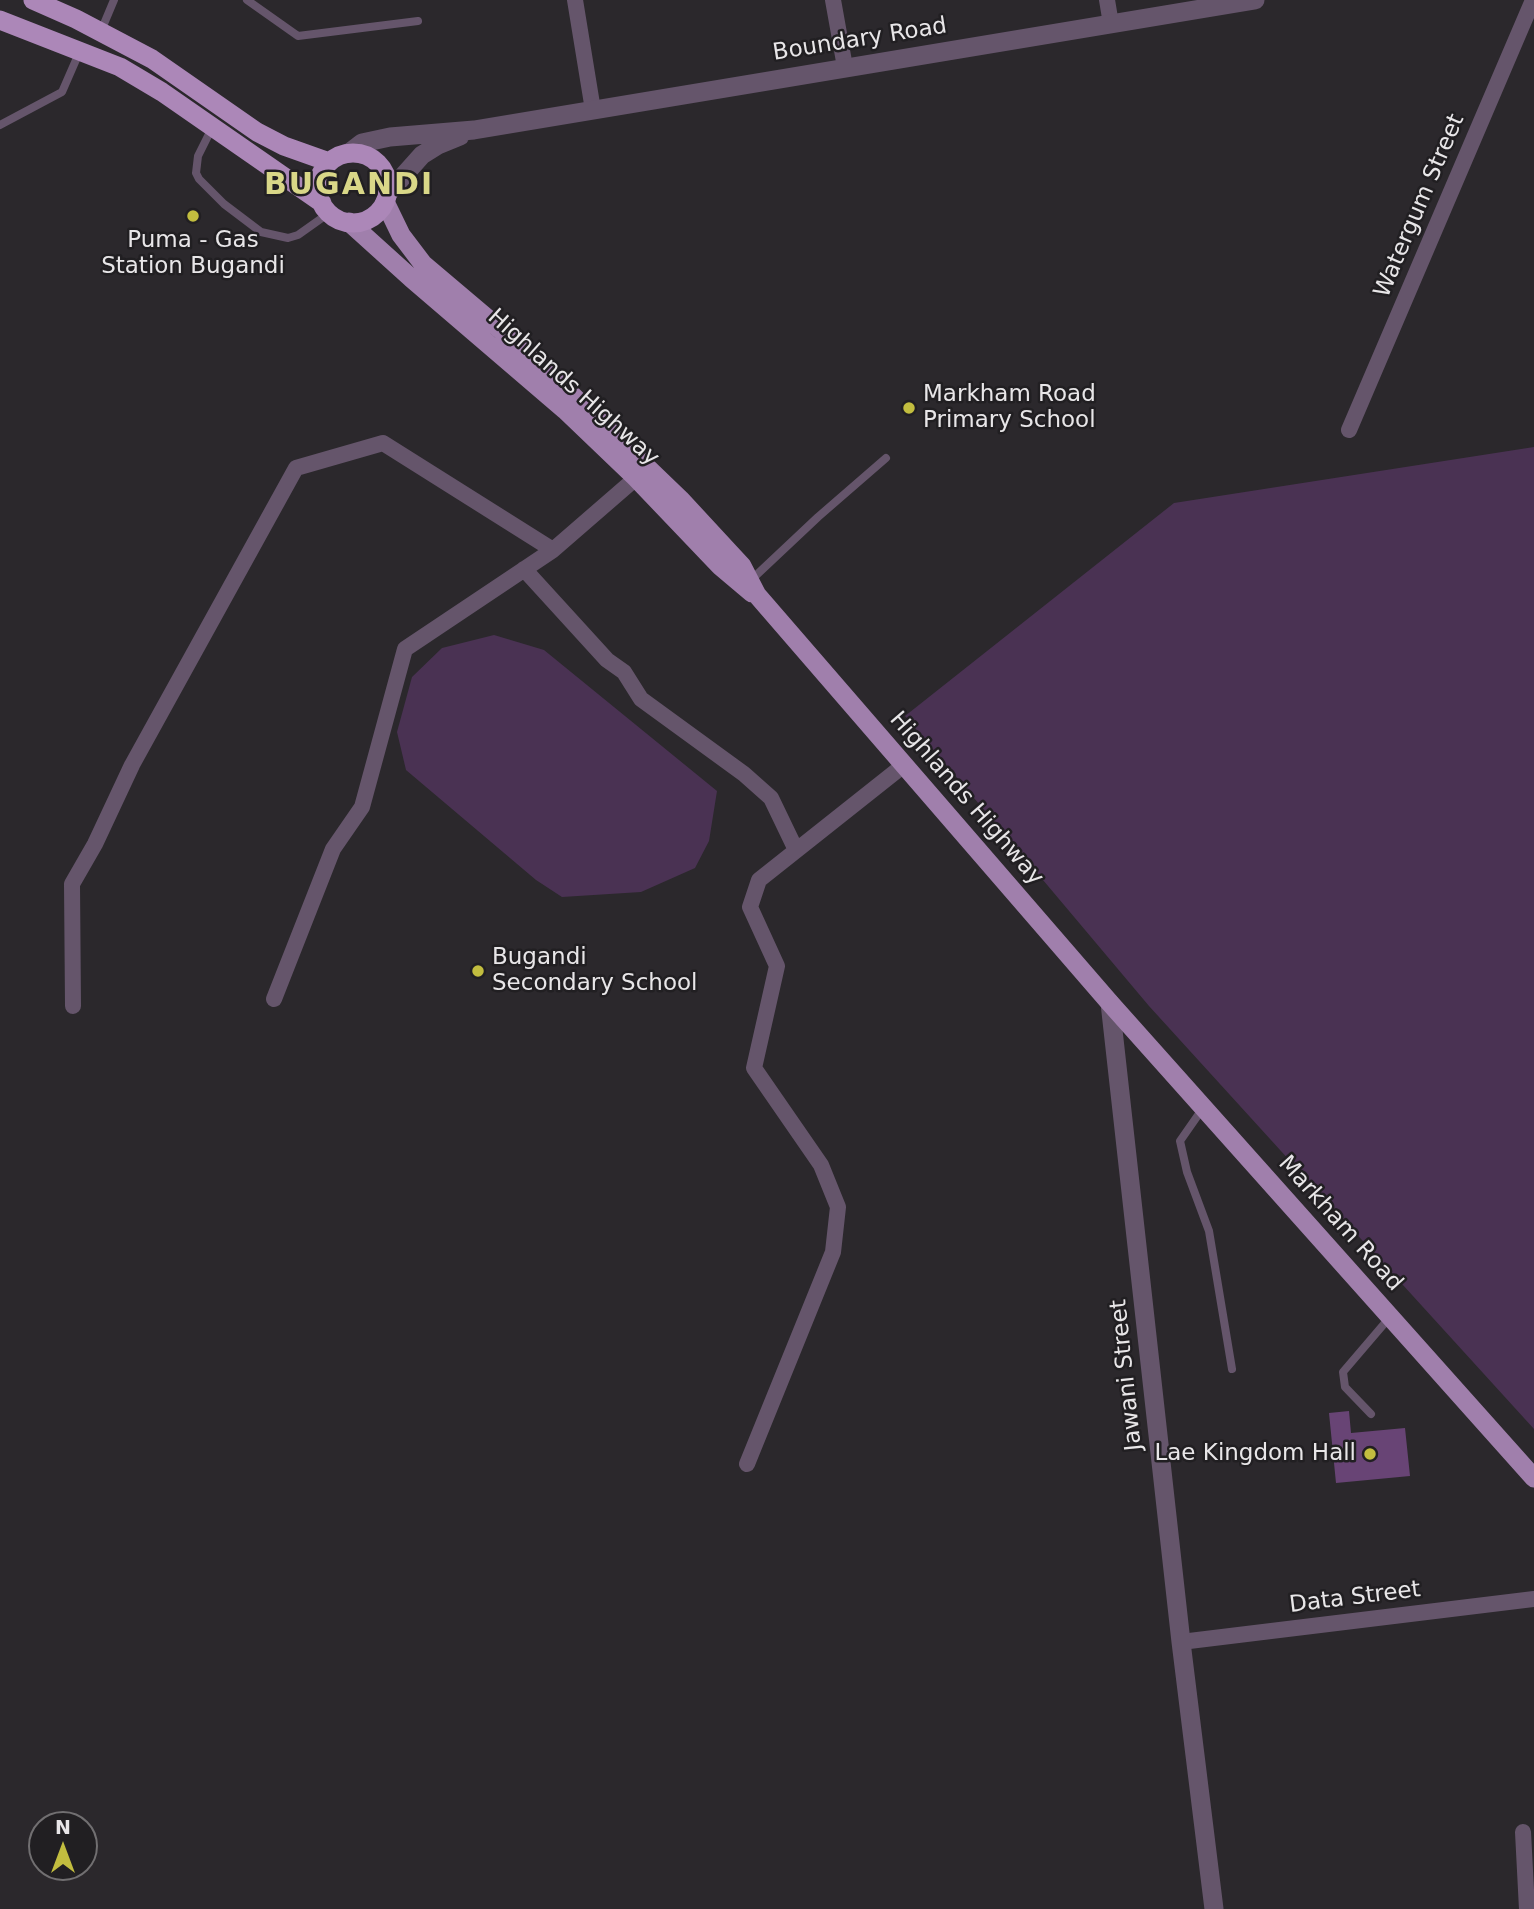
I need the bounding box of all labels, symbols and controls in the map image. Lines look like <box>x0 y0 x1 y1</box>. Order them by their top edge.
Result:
street label: Boundary Road <box>771 13 949 67</box>
street label: Watergum Street <box>1369 110 1471 302</box>
district label: BUGANDI <box>265 168 433 204</box>
marker: Puma - Gas Station Bugandi <box>185 208 201 224</box>
place label: Puma - Gas Station Bugandi <box>101 227 285 281</box>
street label: Highlands Highway <box>482 304 664 472</box>
place label: Markham Road Primary School <box>923 381 1096 435</box>
marker: Markham Road Primary School <box>901 400 917 416</box>
street label: Highlands Highway <box>883 706 1049 892</box>
place label: Bugandi Secondary School <box>492 944 697 998</box>
marker: Bugandi Secondary School <box>470 963 486 979</box>
street label: Markham Road <box>1272 1151 1408 1297</box>
street label: Jawani Street <box>1105 1298 1149 1452</box>
place label: Lae Kingdom Hall <box>1154 1440 1356 1468</box>
marker: Lae Kingdom Hall <box>1362 1446 1378 1462</box>
street label: Data Street <box>1288 1576 1422 1620</box>
north arrow <box>28 1811 98 1881</box>
text: N <box>55 1816 71 1838</box>

